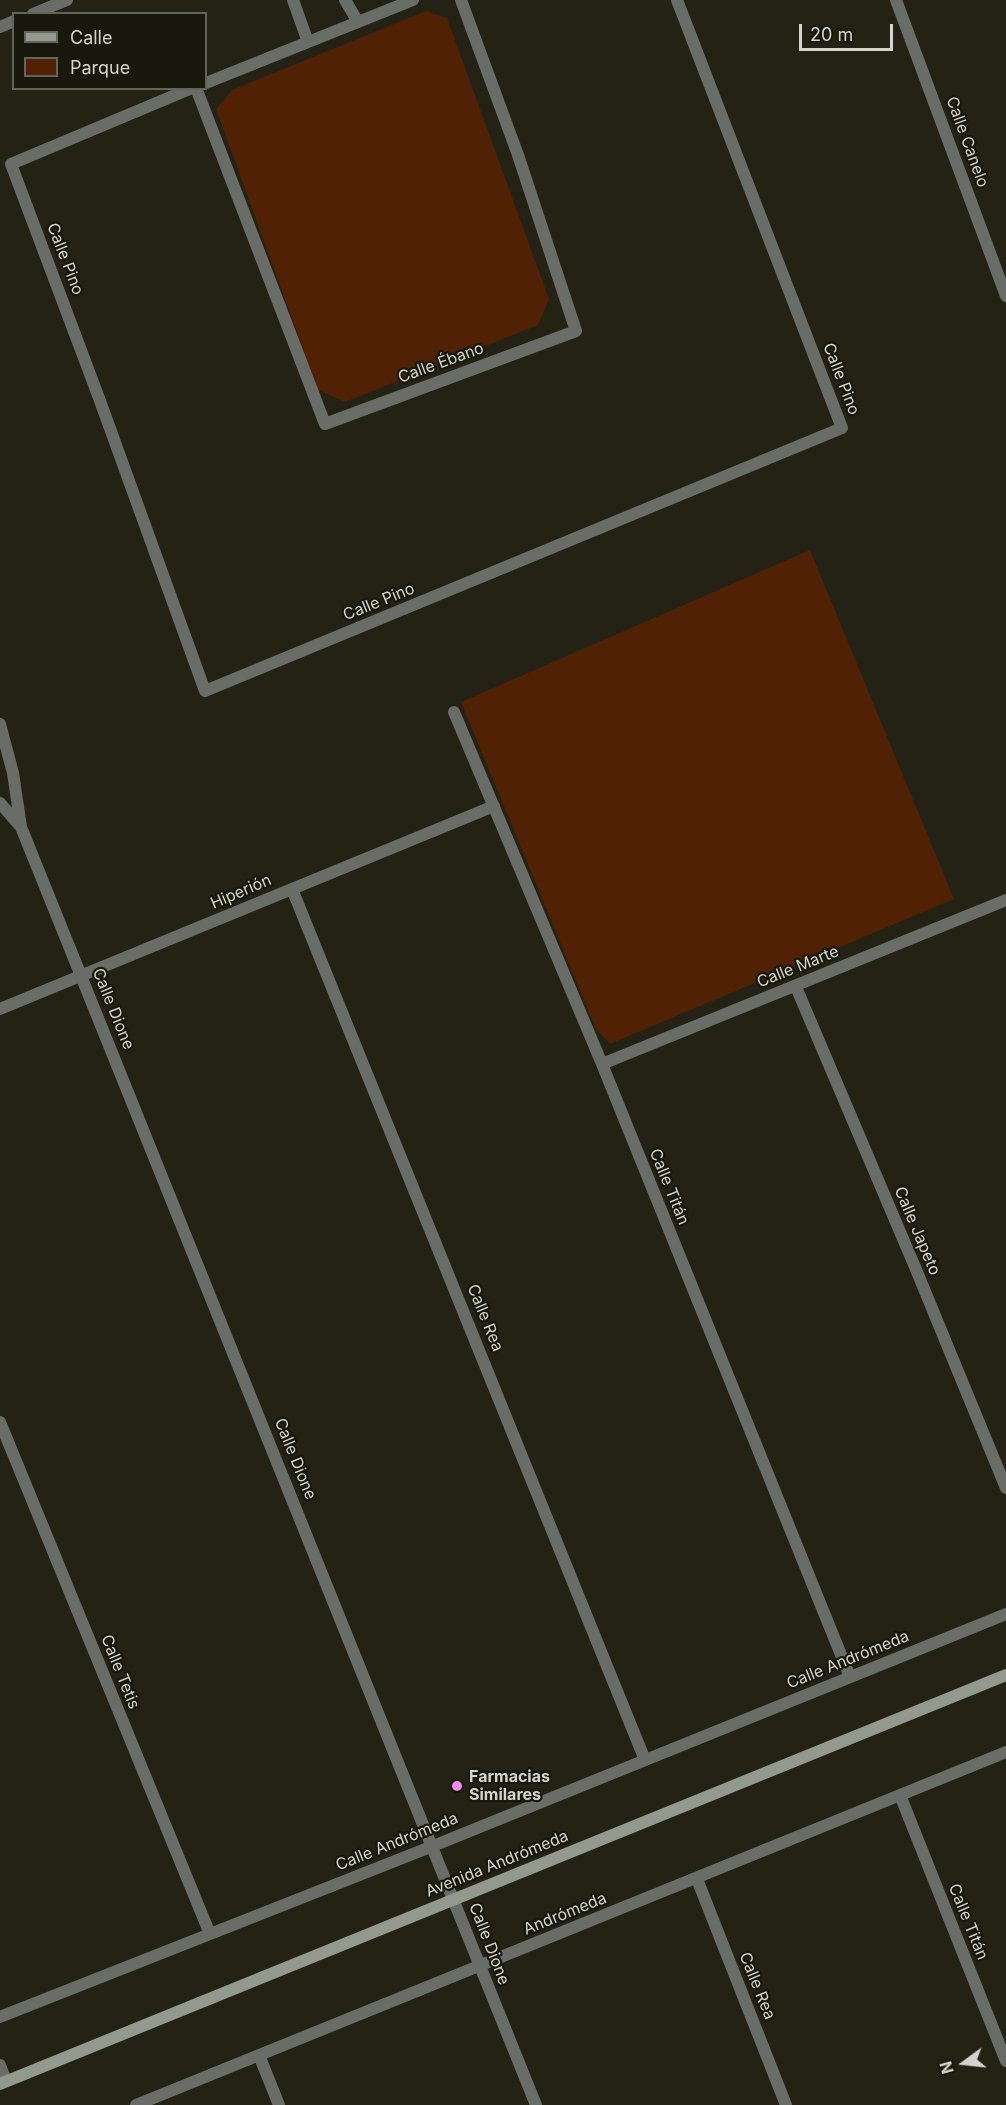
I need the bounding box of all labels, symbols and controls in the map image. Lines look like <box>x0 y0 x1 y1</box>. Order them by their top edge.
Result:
legend <box>12 12 207 90</box>
scale bar <box>802 12 896 50</box>
text: 20 m <box>810 24 853 45</box>
text: Calle <box>70 27 112 48</box>
text: Parque <box>70 57 130 78</box>
street label: Calle Canelo <box>942 94 992 190</box>
street label: Calle Pino <box>43 220 87 298</box>
street label: Calle Ébano <box>396 339 486 387</box>
street label: Calle Pino <box>819 340 863 418</box>
street label: Calle Pino <box>340 579 418 625</box>
street label: Hiperión <box>208 871 274 913</box>
street label: Calle Marte <box>754 942 842 992</box>
street label: Calle Dione <box>88 966 138 1052</box>
street label: Calle Titán <box>645 1146 693 1228</box>
street label: Calle Japeto <box>890 1184 944 1278</box>
street label: Calle Rea <box>463 1282 507 1354</box>
street label: Calle Dione <box>270 1416 320 1502</box>
street label: Calle Andrómeda <box>784 1627 912 1693</box>
street label: Calle Tetis <box>96 1632 144 1712</box>
place label: Farmacias Similares <box>469 1767 550 1805</box>
marker: Farmacias Similares <box>450 1779 464 1793</box>
street label: Calle Andrómeda <box>333 1809 461 1875</box>
street label: Avenida Andrómeda <box>423 1827 571 1901</box>
street label: Calle Titán <box>944 1881 992 1963</box>
street label: Andrómeda <box>521 1889 609 1939</box>
street label: Calle Dione <box>465 1900 513 1988</box>
street label: Calle Rea <box>735 1950 779 2022</box>
north arrow <box>934 2033 994 2093</box>
text: N <box>935 2059 958 2076</box>

